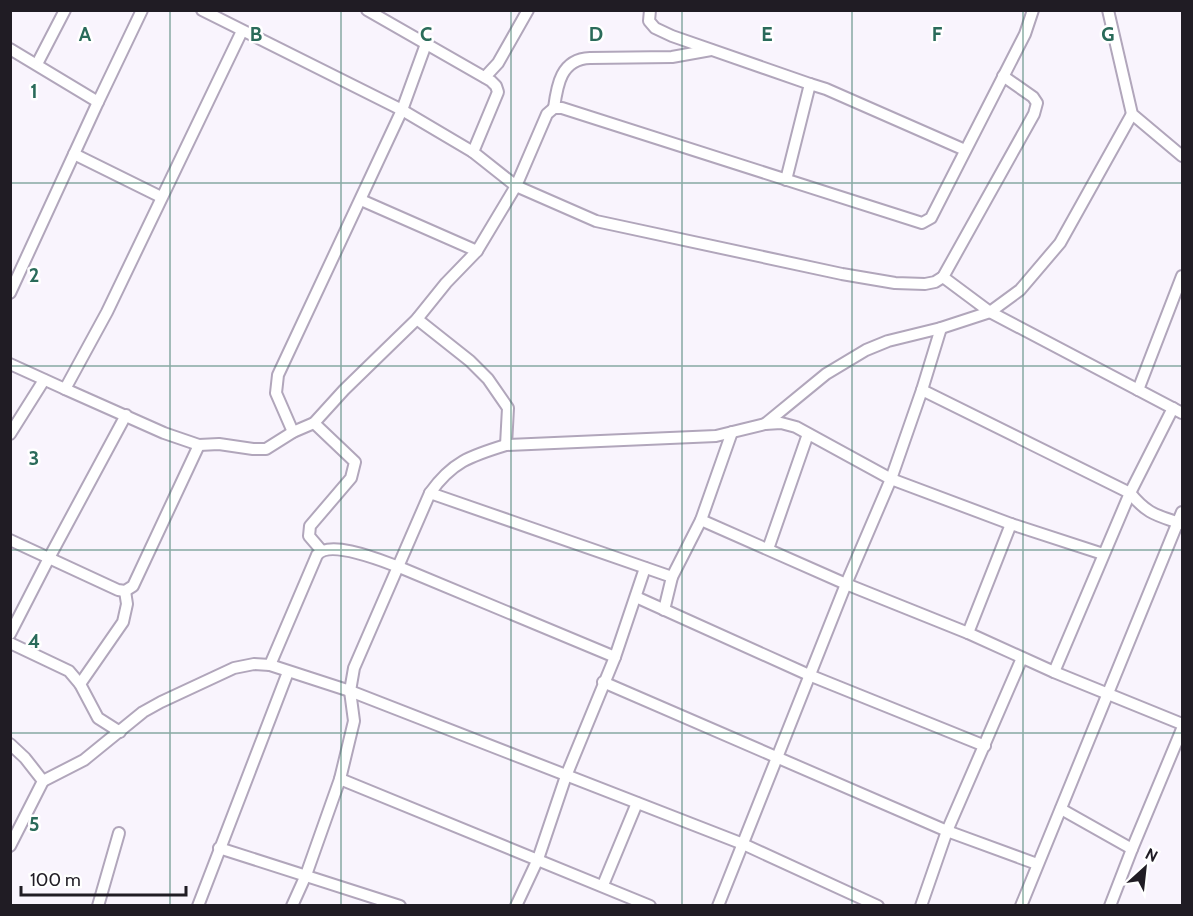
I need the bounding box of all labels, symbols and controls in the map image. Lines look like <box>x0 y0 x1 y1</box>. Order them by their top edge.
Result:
text: A <box>79 22 92 46</box>
text: B <box>250 22 262 46</box>
text: C <box>420 22 432 46</box>
text: D <box>589 22 603 46</box>
text: E <box>761 22 773 46</box>
text: F <box>932 22 943 46</box>
text: G <box>1101 22 1115 46</box>
text: 1 <box>30 79 38 103</box>
text: 2 <box>29 263 39 287</box>
text: 3 <box>29 446 39 470</box>
text: 4 <box>28 629 40 653</box>
text: 5 <box>29 812 39 836</box>
north arrow <box>1115 838 1175 898</box>
text: N <box>1142 844 1161 866</box>
scale bar <box>21 859 186 897</box>
text: 100 m <box>30 869 81 891</box>

